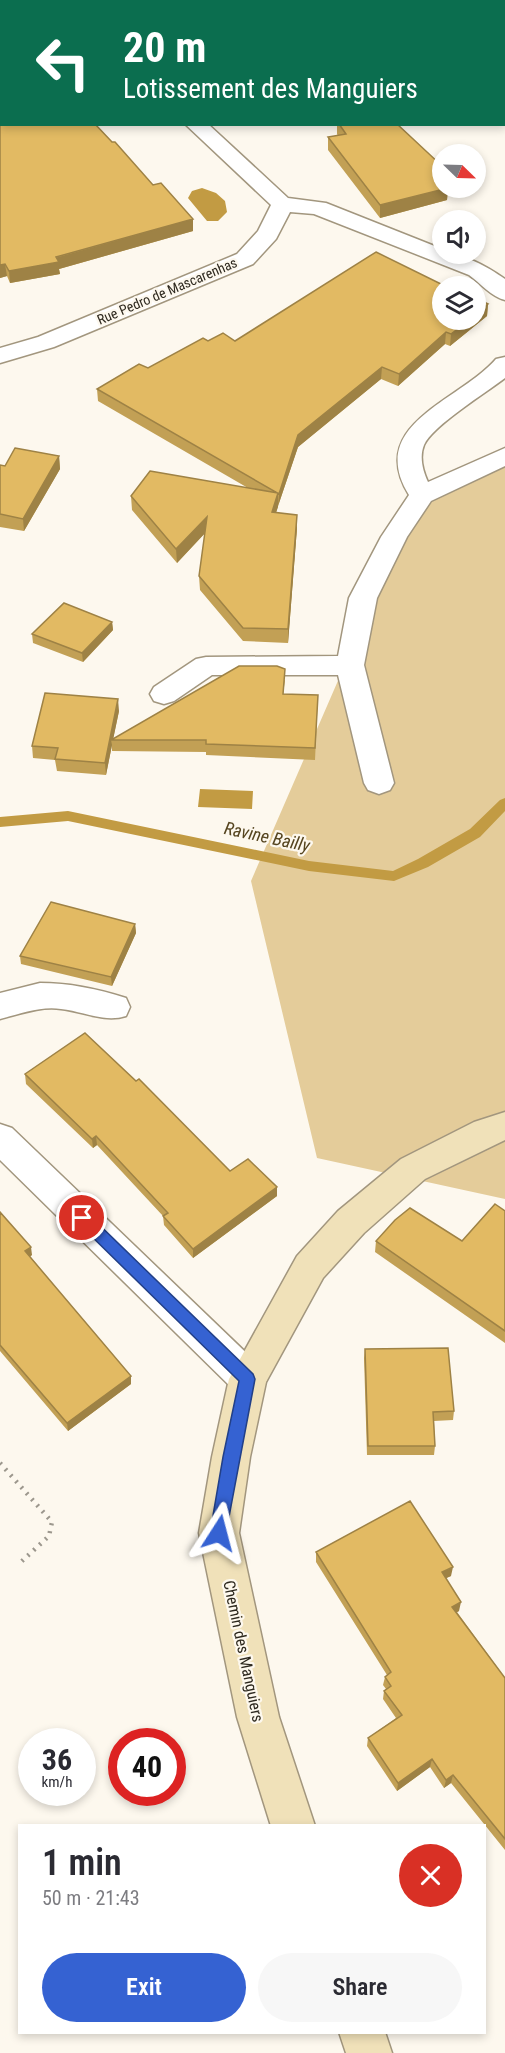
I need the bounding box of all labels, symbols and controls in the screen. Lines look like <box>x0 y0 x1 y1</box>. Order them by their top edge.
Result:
text: 20 m <box>123 23 206 72</box>
icon: left <box>24 24 102 102</box>
text: Lotissement des Manguiers <box>123 73 418 105</box>
north arrow <box>432 144 486 198</box>
map controls <box>432 144 486 330</box>
button: sound <box>432 210 486 264</box>
street label: Rue Pedro de Mascarenhas <box>95 254 239 328</box>
button: layers <box>432 276 486 330</box>
water label: Ravine Bailly <box>222 817 312 856</box>
pin <box>56 1192 107 1243</box>
icon: arrive <box>65 1201 98 1234</box>
position arrow <box>187 1501 251 1565</box>
street label: Chemin des Manguiers <box>219 1579 268 1724</box>
speed limit sign: 40 <box>108 1728 186 1806</box>
text: 36 <box>42 1742 72 1777</box>
text: km/h <box>42 1773 72 1791</box>
text: 1 min <box>42 1842 122 1884</box>
button: close <box>399 1844 462 1907</box>
text: 50 m · 21:43 <box>42 1886 140 1910</box>
button: Exit <box>42 1953 246 2022</box>
button: Share <box>258 1953 462 2022</box>

